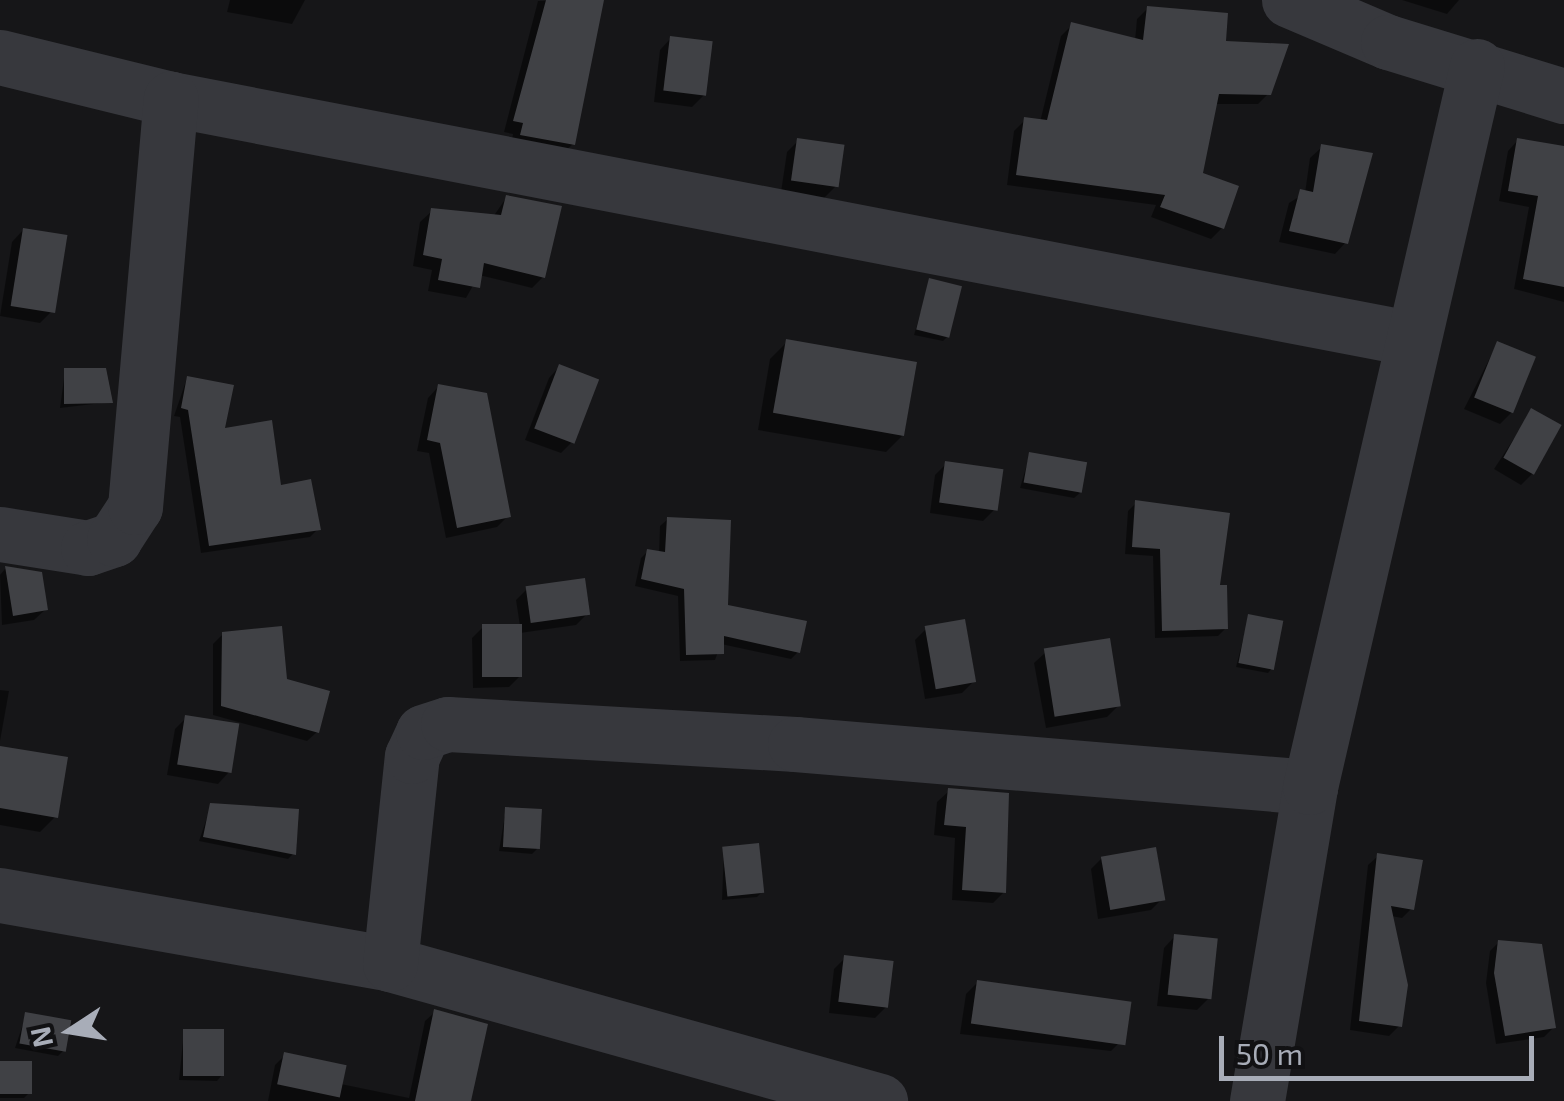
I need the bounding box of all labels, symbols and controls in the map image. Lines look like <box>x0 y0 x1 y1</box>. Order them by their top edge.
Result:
north arrow <box>20 981 120 1081</box>
scale bar <box>1224 1016 1539 1078</box>
text: N <box>22 1024 59 1051</box>
text: 50 m <box>1236 1035 1303 1071</box>

